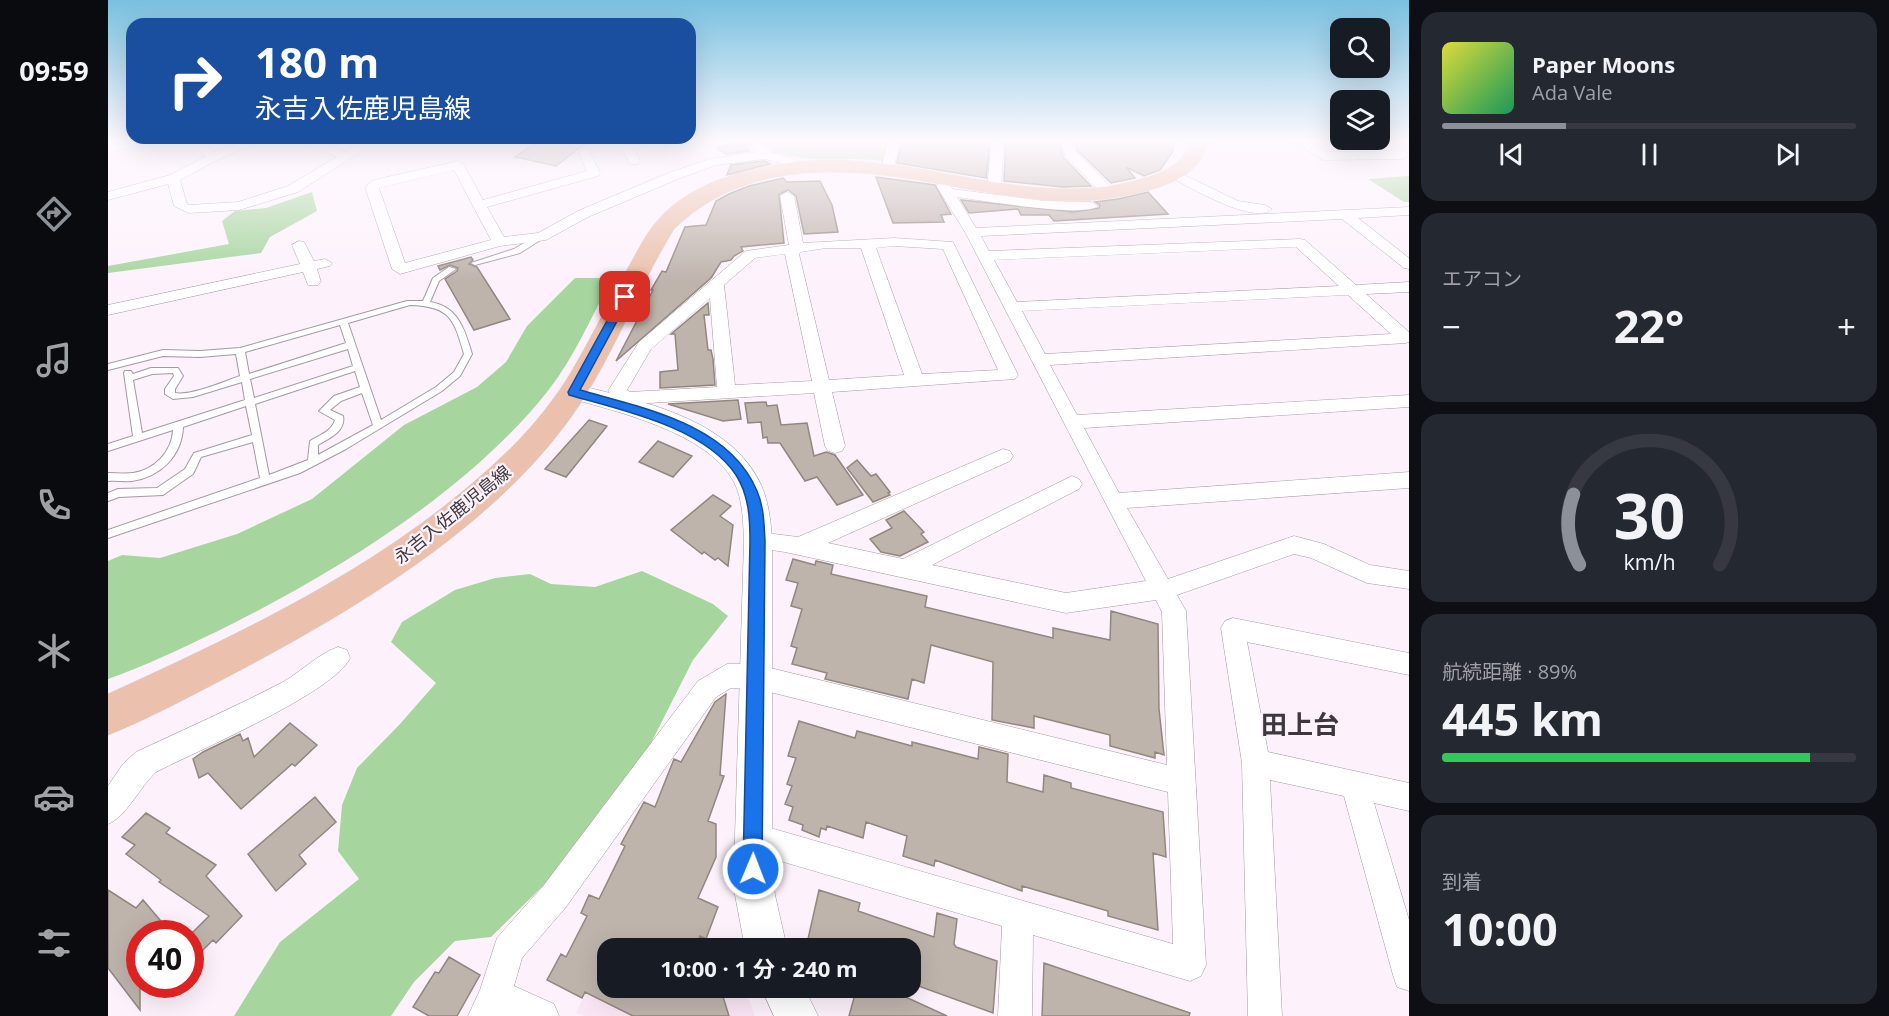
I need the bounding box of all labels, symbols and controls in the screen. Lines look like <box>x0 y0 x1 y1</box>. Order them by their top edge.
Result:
map controls <box>1330 18 1390 150</box>
button: search <box>1330 18 1390 78</box>
text: 180 m <box>255 33 379 90</box>
icon: right <box>156 42 234 120</box>
text: Paper Moons <box>1532 49 1675 79</box>
text: 09:59 <box>19 52 89 89</box>
text: Ada Vale <box>1532 79 1613 106</box>
text: 永吉入佐鹿児島線 <box>255 89 471 126</box>
button: layers <box>1330 90 1390 150</box>
icon: previous <box>1495 138 1528 171</box>
icon: pause <box>1633 138 1666 171</box>
icon: next <box>1771 138 1804 171</box>
icon: directions <box>33 193 75 235</box>
text: エアコン <box>1442 265 1522 292</box>
pin <box>599 271 650 322</box>
icon: arrive <box>608 280 641 313</box>
text: 22° <box>1614 295 1684 356</box>
text: − <box>1442 304 1461 349</box>
text: + <box>1837 304 1856 349</box>
icon: music <box>33 339 75 381</box>
street label: 永吉入佐鹿児島線 <box>388 459 516 569</box>
text: 30 <box>1613 472 1685 557</box>
icon: phone <box>33 484 75 526</box>
text: km/h <box>1623 547 1675 576</box>
icon: climate <box>33 630 75 672</box>
text: 航続距離 · 89% <box>1442 658 1577 685</box>
text: 445 km <box>1442 688 1603 749</box>
district label: 田上台 <box>1261 706 1339 742</box>
icon: car <box>33 776 75 818</box>
position arrow <box>721 837 785 901</box>
text: 到着 <box>1442 868 1482 895</box>
text: 10:00 <box>1442 898 1558 959</box>
speed limit sign: 40 <box>126 920 204 998</box>
icon: filters <box>33 922 75 964</box>
text: 10:00 · 1 分 · 240 m <box>660 953 858 983</box>

